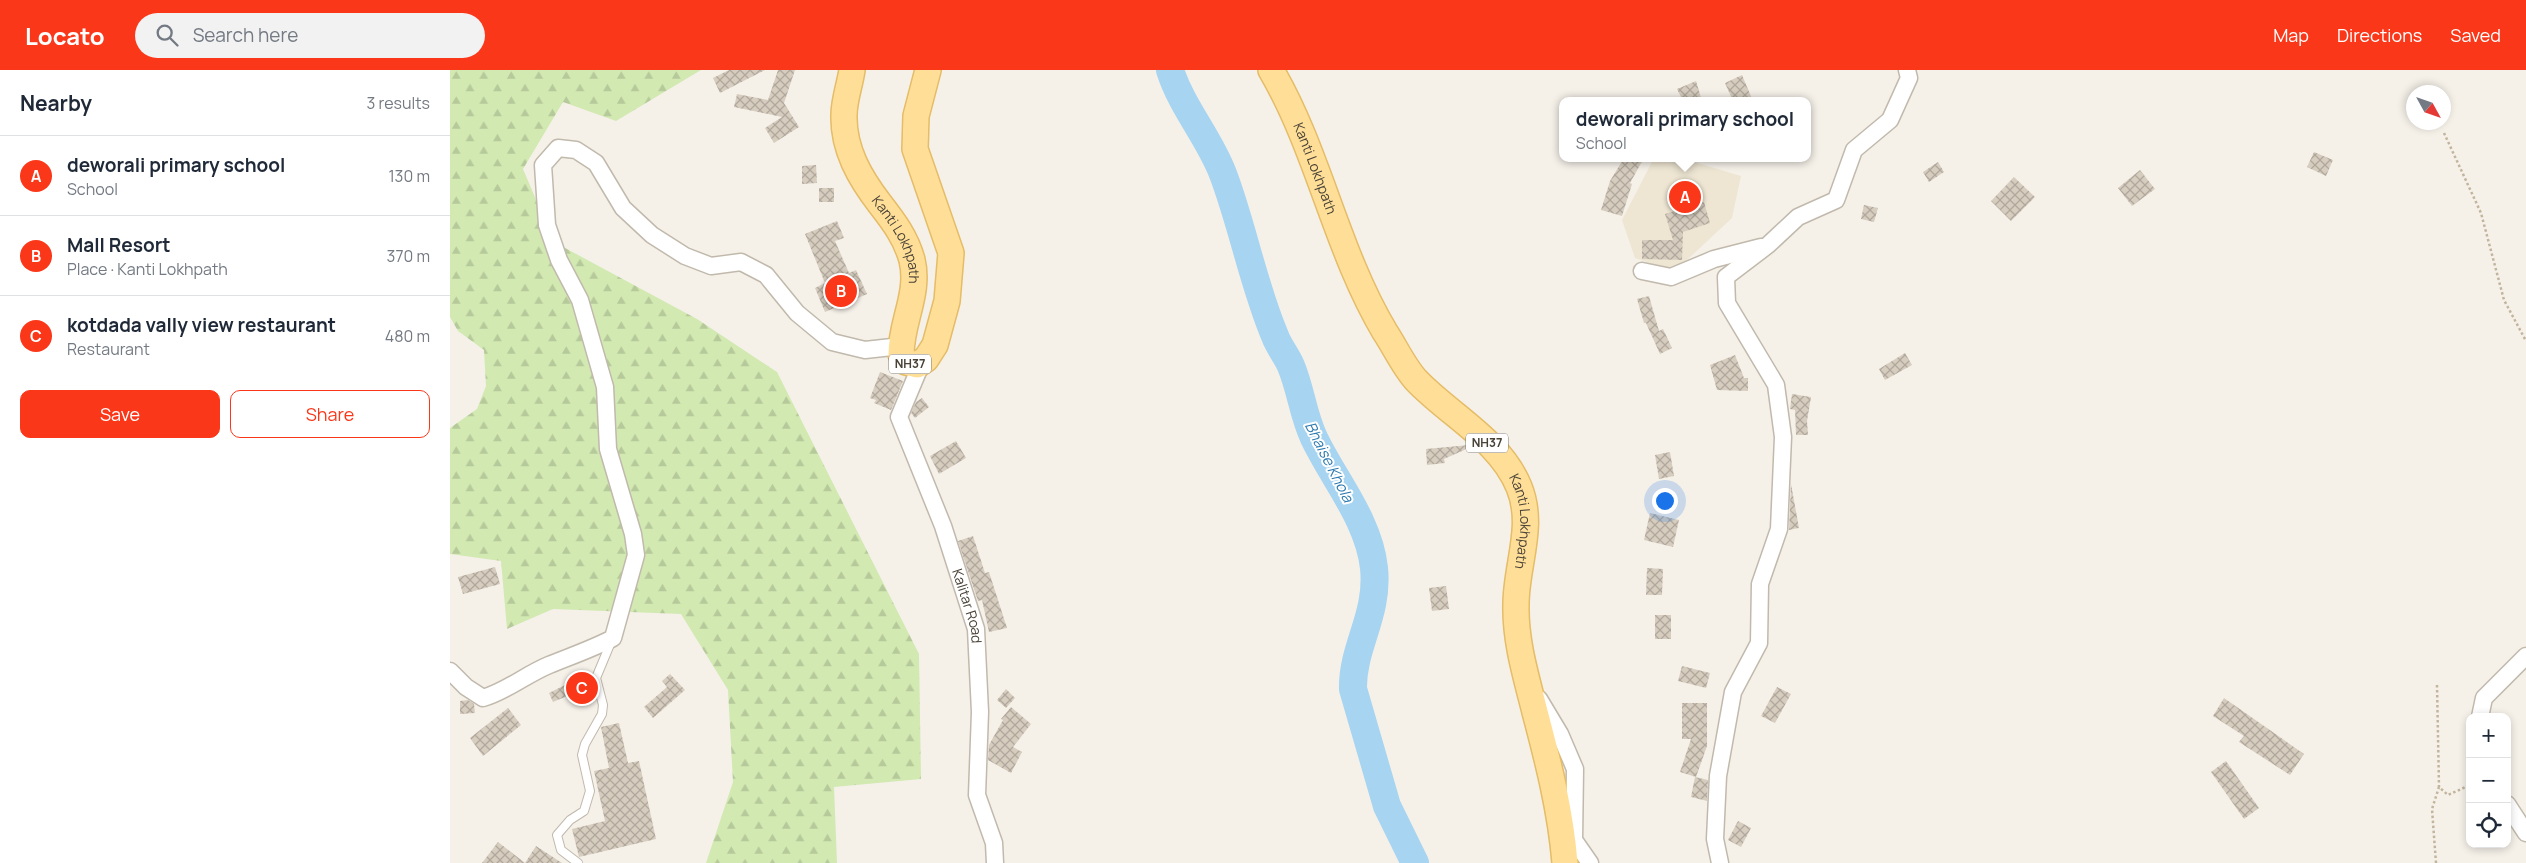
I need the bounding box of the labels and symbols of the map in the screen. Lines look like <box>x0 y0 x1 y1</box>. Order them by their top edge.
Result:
north arrow <box>2406 85 2451 130</box>
street label: Kanti Lokhpath <box>1289 119 1342 217</box>
pin: A <box>1669 178 1701 216</box>
street label: Kanti Lokhpath <box>868 191 924 284</box>
pin: B <box>825 272 857 310</box>
road number: NH37 <box>889 354 931 374</box>
water label: Bhaise Khola <box>1300 418 1359 506</box>
road number: NH37 <box>1466 433 1508 452</box>
street label: Kanti Lokhpath <box>1505 470 1535 571</box>
your location <box>1652 488 1678 514</box>
street label: Kalitar Road <box>948 566 987 644</box>
pin: C <box>566 669 598 707</box>

